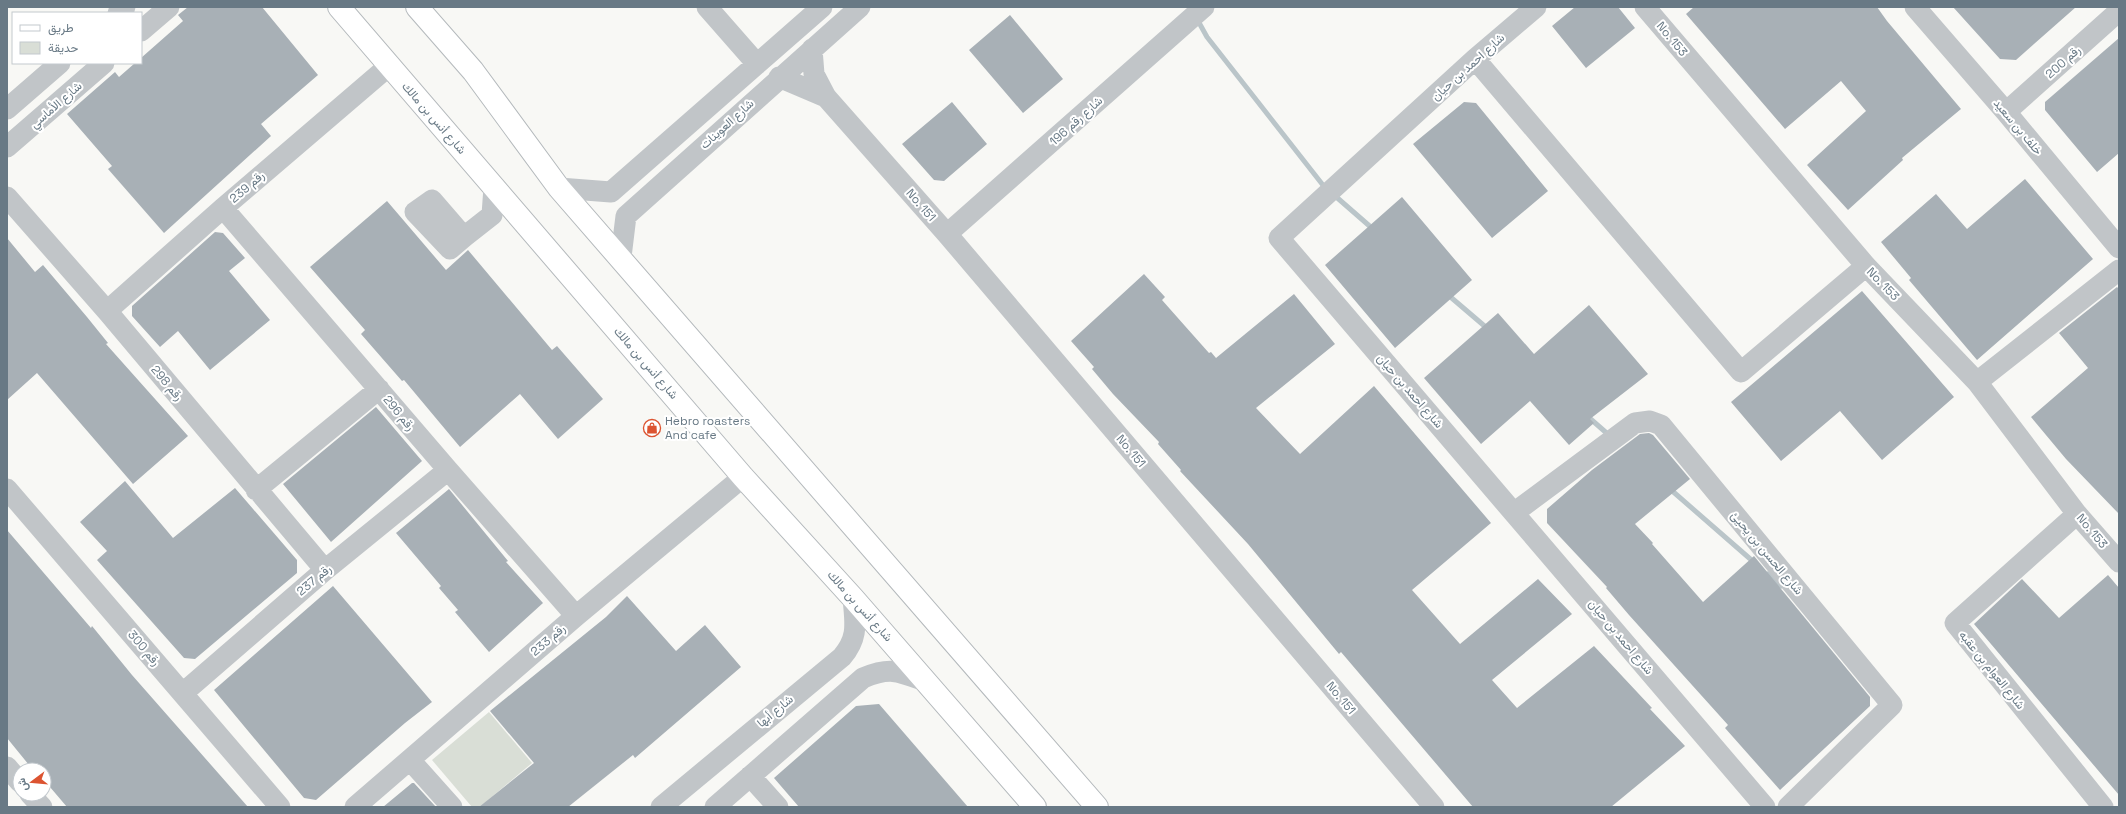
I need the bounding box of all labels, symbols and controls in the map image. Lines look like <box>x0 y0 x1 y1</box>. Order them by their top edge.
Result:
legend <box>12 12 142 64</box>
street label: No. 153 <box>1653 18 1691 60</box>
text: طريق <box>48 20 74 36</box>
street label: شارع احمد بن حيان <box>1428 30 1509 105</box>
text: حديقة <box>48 40 78 56</box>
street label: رقم 200 <box>2042 42 2084 82</box>
street label: شارع الأماسي <box>27 78 87 133</box>
street label: شارع أنس بن مالك <box>398 79 470 158</box>
street label: شارع رقم 196 <box>1046 93 1107 150</box>
street label: شارع العوينات <box>697 96 758 153</box>
street label: خلف بن سعيد <box>1990 96 2046 158</box>
street label: رقم 239 <box>226 167 268 207</box>
street label: No. 151 <box>902 185 940 225</box>
street label: No. 153 <box>1863 264 1903 304</box>
street label: شارع أنس بن مالك <box>610 324 682 403</box>
street label: شارع احمد بن حيان <box>1373 351 1447 432</box>
street label: رقم 298 <box>148 362 186 404</box>
street label: رقم 296 <box>380 392 418 434</box>
place label: Hebro roasters And cafe <box>665 413 750 443</box>
shop icon: Hebro roasters And cafe <box>642 418 662 438</box>
street label: No. 151 <box>1113 431 1149 471</box>
street label: شارع الحسن بن يحيئ <box>1727 508 1807 599</box>
street label: No. 153 <box>2073 510 2111 552</box>
street label: رقم 237 <box>293 561 335 599</box>
street label: شارع أنس بن مالك <box>823 567 896 646</box>
street label: شارع احمد بن حيان <box>1584 596 1657 679</box>
street label: رقم 233 <box>527 620 569 660</box>
street label: رقم 300 <box>124 627 164 669</box>
street label: شارع العوام بن عقبه <box>1955 627 2029 713</box>
street label: No. 151 <box>1323 678 1359 718</box>
street label: شارع أبها <box>754 691 797 732</box>
north arrow <box>12 762 52 802</box>
text: ش <box>14 776 31 793</box>

